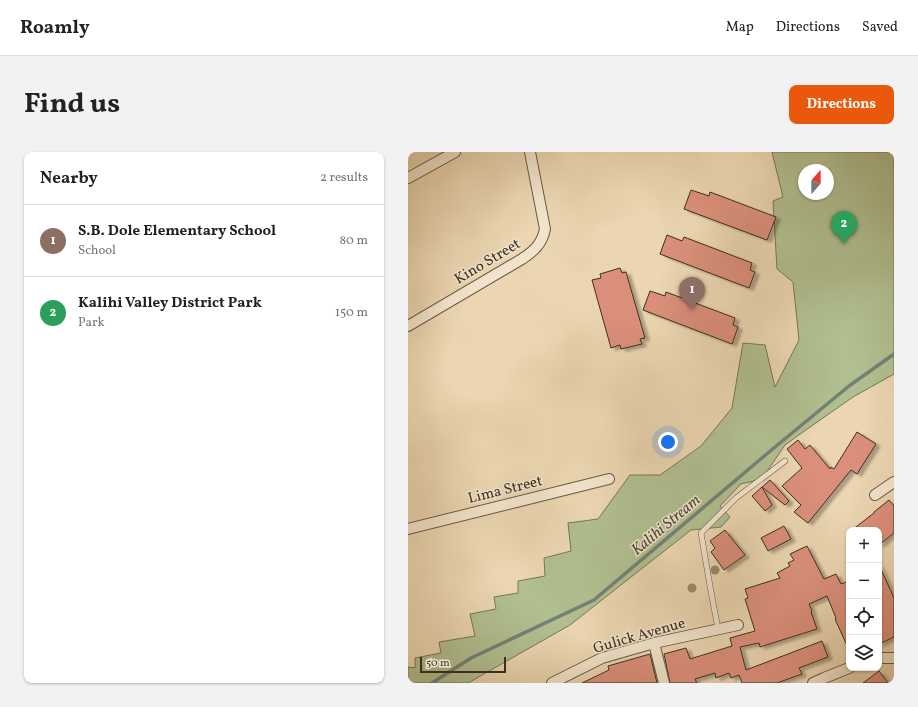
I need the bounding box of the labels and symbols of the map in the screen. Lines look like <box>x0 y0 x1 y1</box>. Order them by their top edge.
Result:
north arrow <box>798 164 834 200</box>
pin: 2 <box>831 211 857 244</box>
street label: Kino Street <box>451 234 525 290</box>
pin: 1 <box>679 277 705 310</box>
your location <box>658 432 678 452</box>
street label: Lima Street <box>466 471 545 510</box>
water label: Kalihi Stream <box>627 490 706 561</box>
street label: Gulick Avenue <box>591 613 688 660</box>
scale bar <box>420 655 506 674</box>

